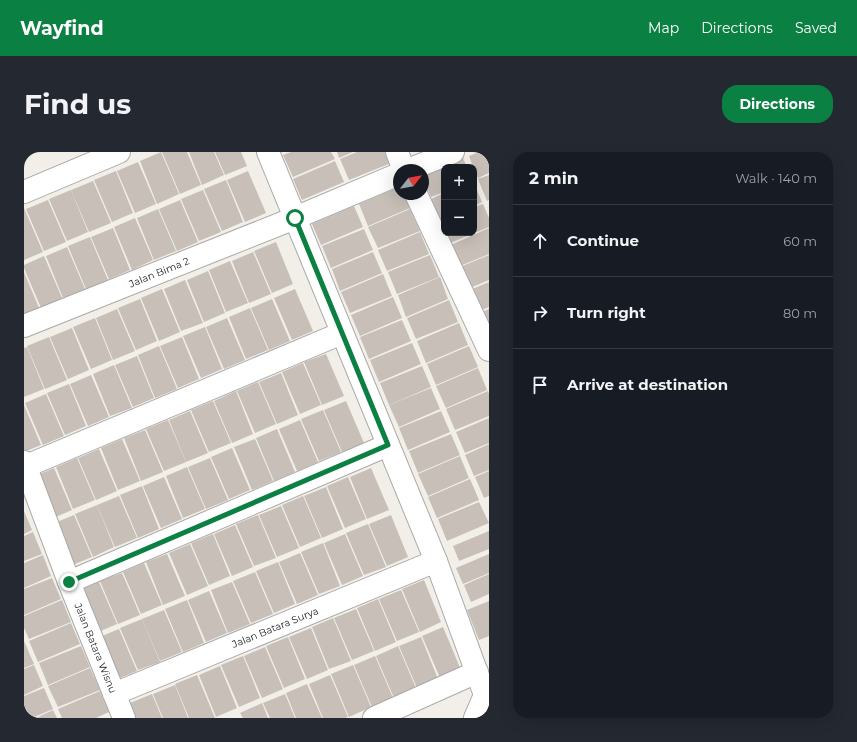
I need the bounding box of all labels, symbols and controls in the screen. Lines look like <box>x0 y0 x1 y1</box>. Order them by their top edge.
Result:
text: Wayfind <box>20 17 104 40</box>
text: Map <box>648 19 679 37</box>
text: Directions <box>701 19 773 37</box>
text: Saved <box>795 19 837 37</box>
button: Directions <box>722 85 833 123</box>
text: Find us <box>24 87 131 121</box>
north arrow <box>393 164 429 200</box>
map controls <box>441 164 477 236</box>
button: + <box>441 164 477 200</box>
text: 2 min <box>529 168 579 188</box>
text: Walk · 140 m <box>735 170 817 186</box>
button: − <box>441 200 477 236</box>
route start <box>286 209 304 227</box>
icon: ahead <box>529 230 551 252</box>
text: Continue <box>567 231 639 250</box>
text: 60 m <box>783 233 817 249</box>
street label: Jalan Bima 2 <box>126 254 192 291</box>
icon: right <box>529 302 551 324</box>
text: Turn right <box>567 303 646 322</box>
text: 80 m <box>783 305 817 321</box>
icon: arrive <box>529 374 551 396</box>
text: Arrive at destination <box>567 375 728 394</box>
route end <box>60 573 78 591</box>
street label: Jalan Batara Wisnu <box>71 600 120 695</box>
street label: Jalan Batara Surya <box>229 604 320 651</box>

